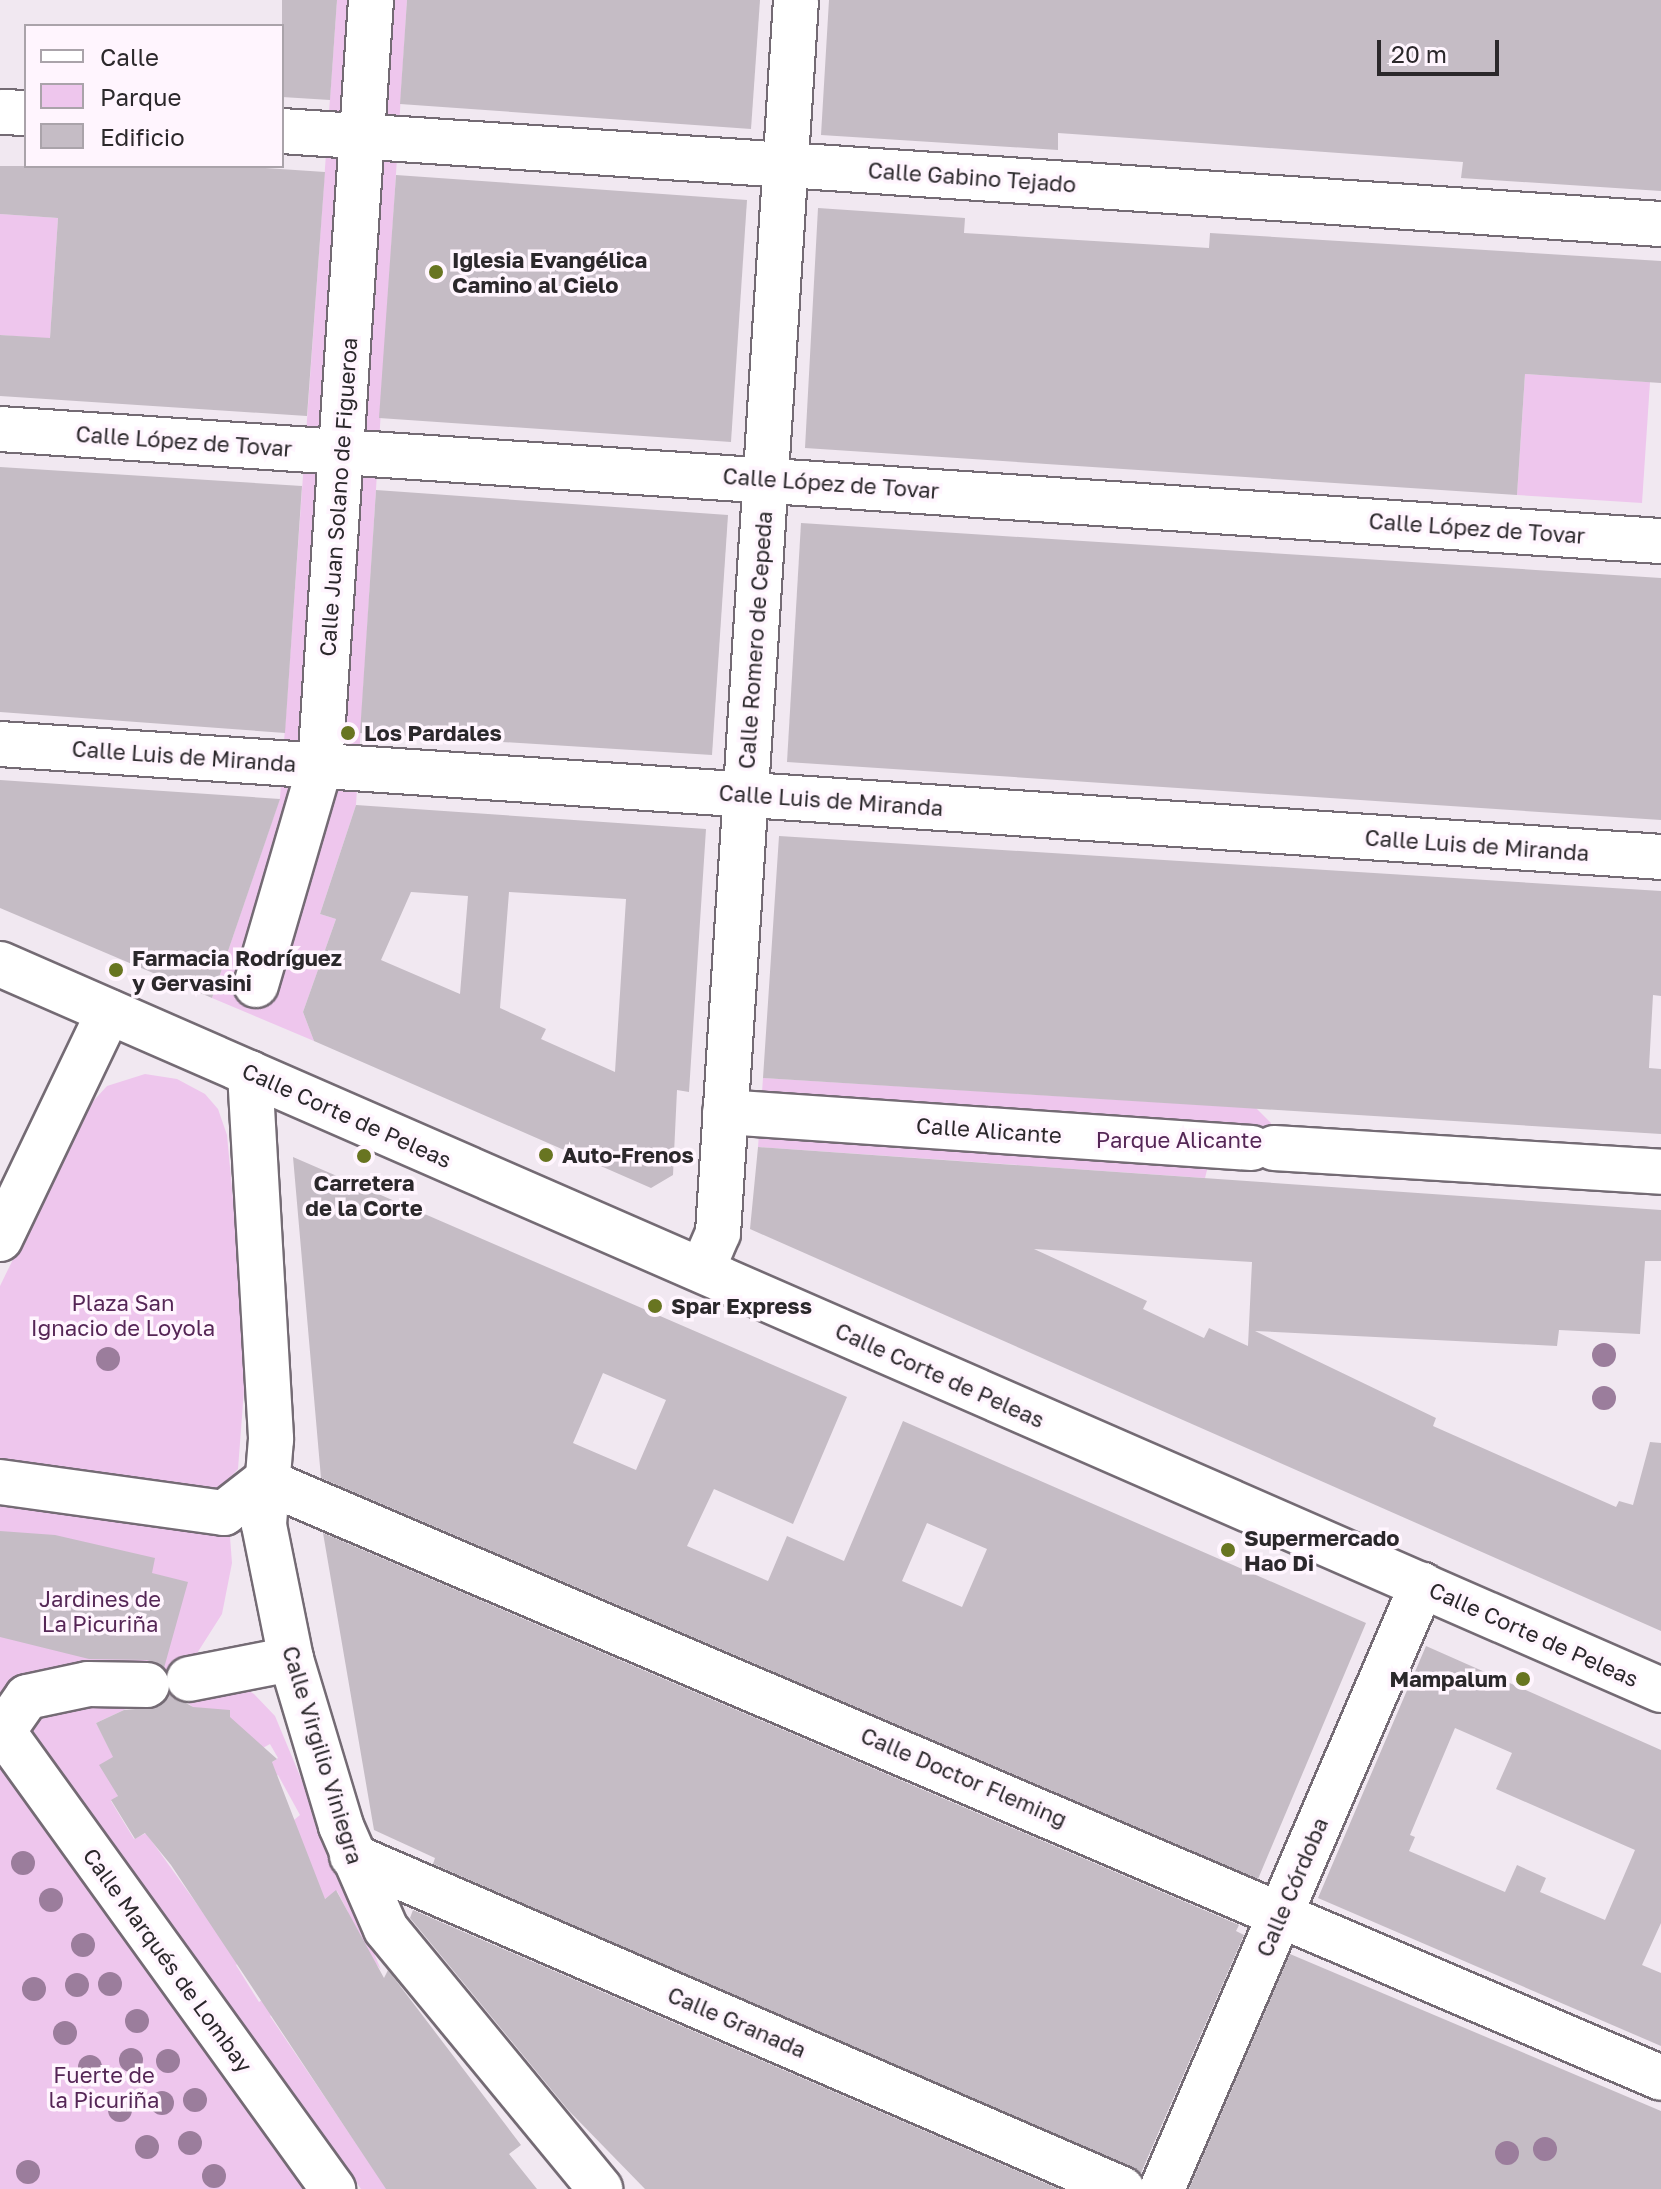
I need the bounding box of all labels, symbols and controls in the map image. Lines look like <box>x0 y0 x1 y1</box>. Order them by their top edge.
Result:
legend <box>24 24 284 168</box>
scale bar <box>1381 24 1503 74</box>
text: 20 m <box>1391 39 1447 68</box>
text: Calle <box>100 42 159 71</box>
text: Parque <box>100 82 181 111</box>
text: Edificio <box>100 122 185 151</box>
street label: Calle Gabino Tejado <box>867 157 1077 197</box>
place label: Iglesia Evangélica Camino al Cielo <box>452 246 647 298</box>
marker: Iglesia Evangélica Camino al Cielo <box>427 263 445 281</box>
street label: Calle Juan Solano de Figueroa <box>314 337 362 657</box>
street label: Calle López de Tovar <box>75 420 293 462</box>
street label: Calle López de Tovar <box>722 462 940 504</box>
street label: Calle López de Tovar <box>1368 507 1586 549</box>
street label: Calle Romero de Cepeda <box>733 510 777 770</box>
place label: Los Pardales <box>364 720 502 746</box>
marker: Los Pardales <box>339 724 357 742</box>
street label: Calle Luis de Miranda <box>71 735 297 777</box>
street label: Calle Luis de Miranda <box>718 779 944 821</box>
street label: Calle Luis de Miranda <box>1364 824 1590 866</box>
place label: Farmacia Rodríguez y Gervasini <box>132 944 342 996</box>
marker: Farmacia Rodríguez y Gervasini <box>107 961 125 979</box>
street label: Calle Corte de Peleas <box>238 1057 456 1173</box>
street label: Calle Alicante <box>915 1112 1063 1148</box>
park label: Parque Alicante <box>1096 1127 1262 1153</box>
place label: Auto-Frenos <box>562 1142 694 1168</box>
marker: Auto-Frenos <box>537 1146 555 1164</box>
marker: Carretera de la Corte <box>355 1147 373 1165</box>
place label: Carretera de la Corte <box>305 1169 423 1220</box>
park label: Plaza San Ignacio de Loyola <box>31 1289 215 1340</box>
place label: Spar Express <box>671 1293 812 1319</box>
marker: Spar Express <box>646 1297 664 1315</box>
street label: Calle Corte de Peleas <box>831 1317 1049 1433</box>
place label: Supermercado Hao Di <box>1244 1524 1400 1576</box>
marker: Supermercado Hao Di <box>1219 1541 1237 1559</box>
street label: Calle Corte de Peleas <box>1425 1576 1643 1692</box>
park label: Jardines de La Picuriña <box>39 1585 161 1636</box>
street label: Calle Virgilio Viniegra <box>277 1643 369 1867</box>
place label: Mampalum <box>1389 1666 1507 1692</box>
marker: Mampalum <box>1514 1670 1532 1688</box>
street label: Calle Doctor Fleming <box>857 1722 1071 1832</box>
street label: Calle Córdoba <box>1251 1813 1333 1961</box>
street label: Calle Marqués de Lombay <box>78 1843 258 2077</box>
street label: Calle Granada <box>664 1981 810 2063</box>
park label: Fuerte de la Picuriña <box>48 2061 160 2112</box>

